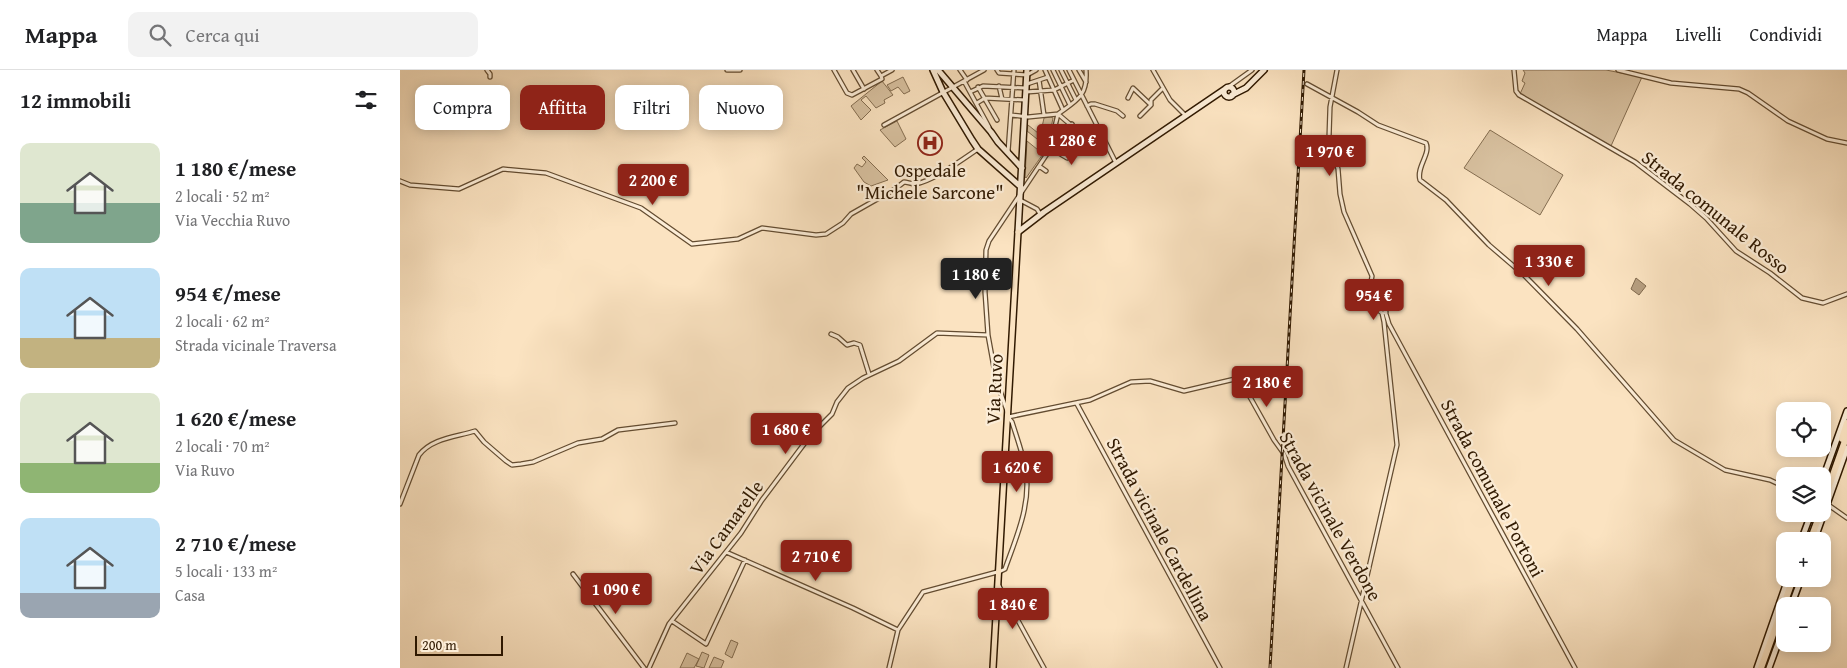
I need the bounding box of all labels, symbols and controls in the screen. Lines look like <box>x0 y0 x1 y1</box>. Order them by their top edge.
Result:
search box <box>128 12 478 57</box>
text: Mappa <box>25 17 98 52</box>
icon: search <box>146 21 174 49</box>
text: Cerca qui <box>186 21 260 49</box>
text: Mappa <box>1596 21 1648 48</box>
text: Livelli <box>1676 21 1722 48</box>
text: Condividi <box>1750 21 1822 48</box>
text: 12 immobili <box>20 85 131 116</box>
chip: Compra <box>415 85 510 130</box>
chip: Affitta <box>520 85 605 130</box>
chip: Filtri <box>615 85 689 130</box>
chip: Nuovo <box>699 85 783 130</box>
icon: filters <box>352 86 380 114</box>
pin: 1 280 € <box>1026 124 1118 166</box>
text: 1 280 € <box>1048 128 1096 152</box>
hospital icon: Ospedale "Michele Sarcone" <box>917 130 943 156</box>
pin: 1 970 € <box>1284 134 1376 177</box>
text: 1 970 € <box>1306 139 1354 163</box>
street label: Strada comunale Rosso <box>1636 143 1796 281</box>
text: 1 180 €/mese <box>175 153 296 184</box>
place label: Ospedale "Michele Sarcone" <box>856 156 1004 206</box>
icon: home <box>60 163 120 223</box>
pin: 2 200 € <box>607 164 699 206</box>
text: 2 200 € <box>629 168 677 192</box>
text: 2 locali · 52 m² <box>175 184 270 208</box>
text: Via Vecchia Ruvo <box>175 208 290 232</box>
pin: 1 330 € <box>1503 244 1595 287</box>
text: 1 330 € <box>1525 249 1573 273</box>
pin: 1 180 € <box>930 258 1022 300</box>
text: 1 180 € <box>952 262 1000 286</box>
text: 954 €/mese <box>175 278 281 309</box>
pin: 954 € <box>1339 278 1409 321</box>
text: 954 € <box>1356 283 1392 307</box>
icon: home <box>60 288 120 348</box>
text: 2 locali · 62 m² <box>175 309 270 333</box>
text: Strada vicinale Traversa <box>175 333 337 357</box>
street label: Via Ruvo <box>978 353 1010 425</box>
pin: 2 180 € <box>1221 366 1313 408</box>
text: 2 180 € <box>1243 370 1291 394</box>
street label: Strada comunale Portoni <box>1434 394 1552 582</box>
map controls <box>1776 402 1831 652</box>
button: locate <box>1776 402 1831 457</box>
text: 1 620 €/mese <box>175 403 296 434</box>
pin: 1 680 € <box>740 412 832 455</box>
icon: home <box>60 413 120 473</box>
text: 1 680 € <box>762 417 810 441</box>
street label: Strada vicinale Verdone <box>1273 426 1389 606</box>
street label: Strada vicinale Cardellina <box>1100 432 1220 626</box>
text: 2 locali · 70 m² <box>175 434 270 458</box>
pin: 1 620 € <box>971 450 1063 493</box>
text: 1 620 € <box>993 455 1041 479</box>
text: Via Ruvo <box>175 458 235 482</box>
button: layers <box>1776 467 1831 522</box>
street label: Via Camarelle <box>682 474 770 580</box>
text: 2 710 €/mese <box>175 528 296 559</box>
button: + <box>1776 532 1831 587</box>
icon: home <box>60 538 120 598</box>
pin: 2 710 € <box>770 540 862 582</box>
text: 2 710 € <box>792 544 840 568</box>
text: 5 locali · 133 m² <box>175 559 277 583</box>
pin: 1 090 € <box>570 572 662 615</box>
text: 1 090 € <box>592 577 640 601</box>
text: Casa <box>175 583 205 607</box>
pin: 1 840 € <box>967 588 1059 630</box>
text: 1 840 € <box>989 592 1037 616</box>
button: − <box>1776 597 1831 652</box>
scale bar <box>415 633 502 656</box>
text: 200 m <box>422 635 457 655</box>

